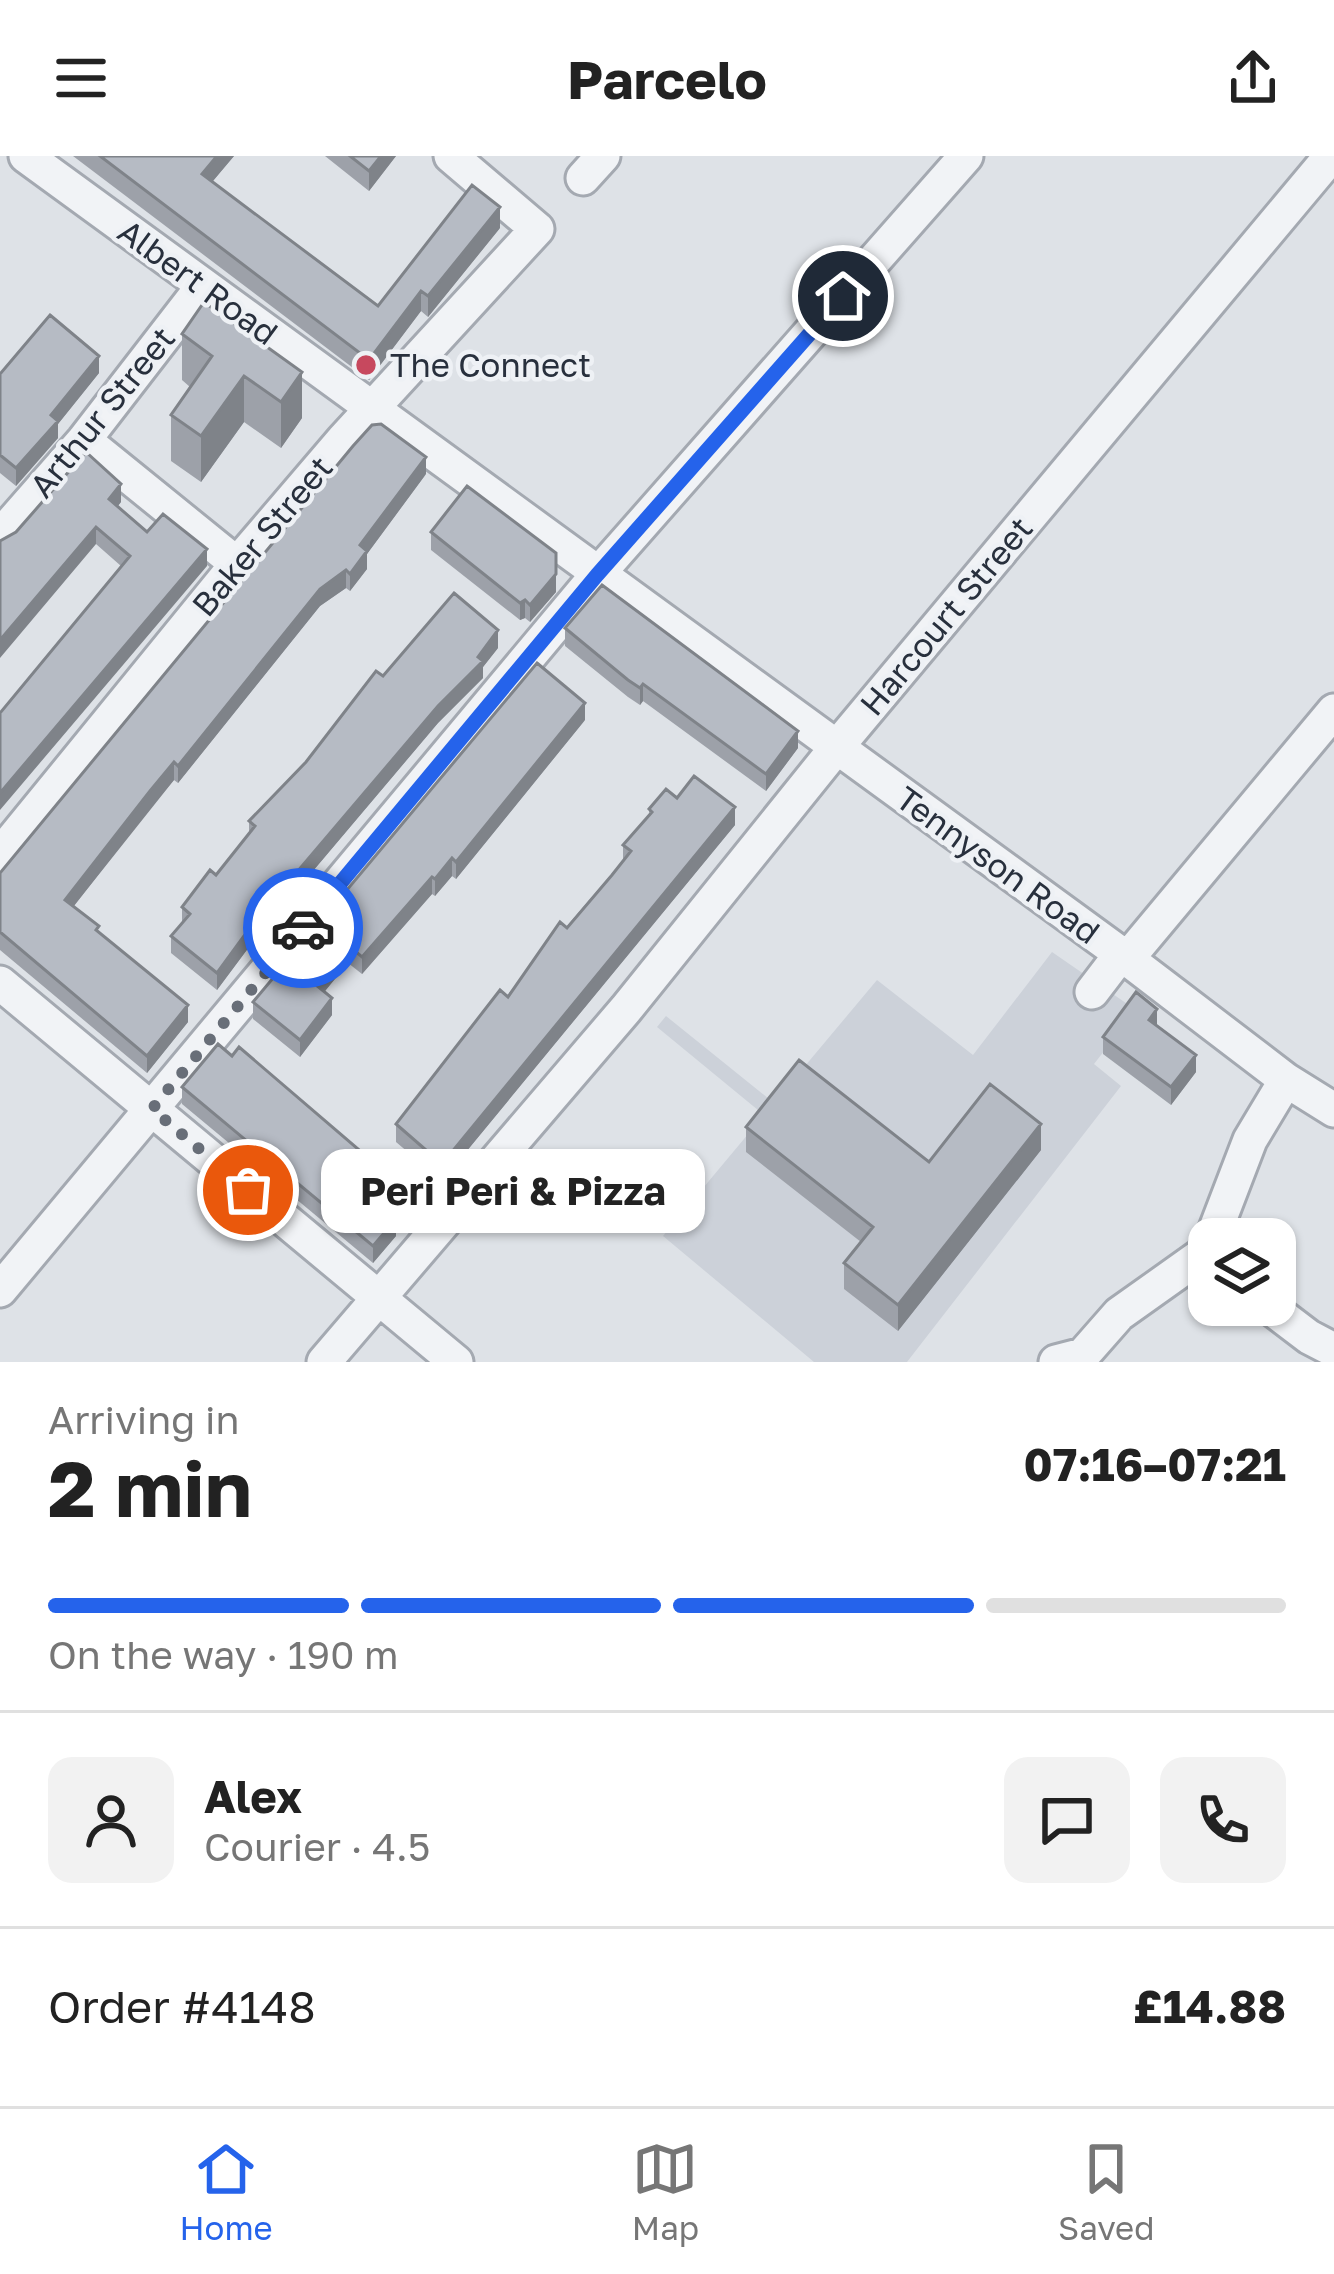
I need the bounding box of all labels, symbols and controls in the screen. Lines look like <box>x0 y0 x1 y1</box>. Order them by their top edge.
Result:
icon: menu <box>48 45 114 111</box>
icon: share <box>1220 45 1286 111</box>
text: Parcelo <box>567 46 767 111</box>
street label: Albert Road <box>111 211 286 352</box>
pin <box>792 245 894 347</box>
icon: home <box>810 263 876 329</box>
street label: Arthur Street <box>21 319 182 505</box>
place label: The Connect <box>390 345 591 384</box>
marker: The Connect <box>353 352 379 378</box>
street label: Baker Street <box>183 448 340 624</box>
street label: Harcourt Street <box>851 509 1040 723</box>
street label: Tennyson Road <box>889 778 1108 951</box>
courier <box>243 868 363 988</box>
icon: car <box>270 895 336 961</box>
pin <box>197 1139 299 1241</box>
callout: Peri Peri & Pizza <box>320 1148 704 1232</box>
icon: bag <box>215 1157 281 1223</box>
text: Peri Peri & Pizza <box>360 1167 666 1214</box>
map controls <box>1188 1218 1296 1326</box>
button: layers <box>1188 1218 1296 1326</box>
text: Arriving in <box>48 1396 239 1443</box>
text: 07:16–07:21 <box>1023 1437 1286 1491</box>
text: 2 min <box>48 1441 252 1534</box>
text: On the way · 190 m <box>48 1631 399 1678</box>
button: person <box>48 1757 174 1883</box>
button: chat <box>1004 1757 1130 1883</box>
button: phone <box>1160 1757 1286 1883</box>
text: Alex <box>204 1769 302 1823</box>
text: Courier · 4.5 <box>204 1823 430 1870</box>
text: Order #4148 <box>48 1979 316 2033</box>
text: £14.88 <box>1133 1979 1286 2033</box>
tab: Home <box>180 2136 273 2247</box>
tab: Map <box>632 2136 699 2247</box>
tab: Saved <box>1058 2136 1154 2247</box>

